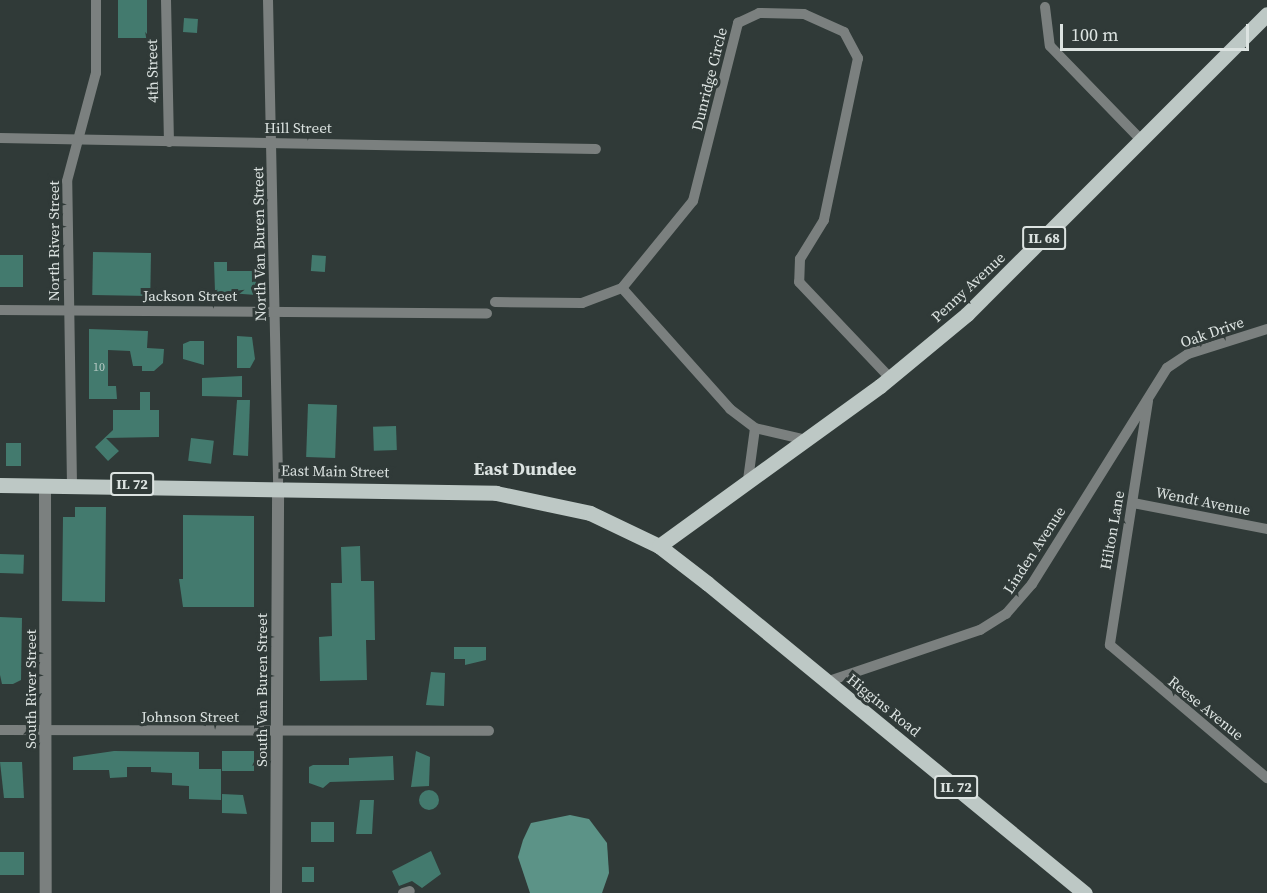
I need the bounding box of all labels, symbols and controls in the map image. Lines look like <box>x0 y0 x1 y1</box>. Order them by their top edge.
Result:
scale bar <box>1063 12 1252 50</box>
text: 100 m <box>1071 22 1118 47</box>
street label: Dunridge Circle <box>687 25 731 133</box>
street label: 4th Street <box>142 39 162 103</box>
street label: Hill Street <box>264 119 332 137</box>
street label: North Van Buren Street <box>249 166 269 322</box>
street label: North River Street <box>45 181 63 301</box>
road number: IL 68 <box>1022 227 1066 249</box>
street label: Penny Avenue <box>927 248 1009 326</box>
street label: Jackson Street <box>143 287 237 305</box>
street label: Oak Drive <box>1178 313 1246 351</box>
house number: 10 <box>93 361 105 375</box>
district label: East Dundee <box>474 458 576 480</box>
street label: East Main Street <box>281 461 389 481</box>
road number: IL 72 <box>110 473 154 495</box>
street label: Wendt Avenue <box>1154 483 1252 519</box>
street label: Hilton Lane <box>1096 489 1128 571</box>
street label: Linden Avenue <box>999 503 1069 597</box>
street label: South Van Buren Street <box>253 613 271 767</box>
street label: South River Street <box>22 629 40 749</box>
street label: Higgins Road <box>844 670 924 740</box>
street label: Reese Avenue <box>1165 672 1247 744</box>
street label: Johnson Street <box>141 708 239 726</box>
road number: IL 72 <box>934 776 978 798</box>

